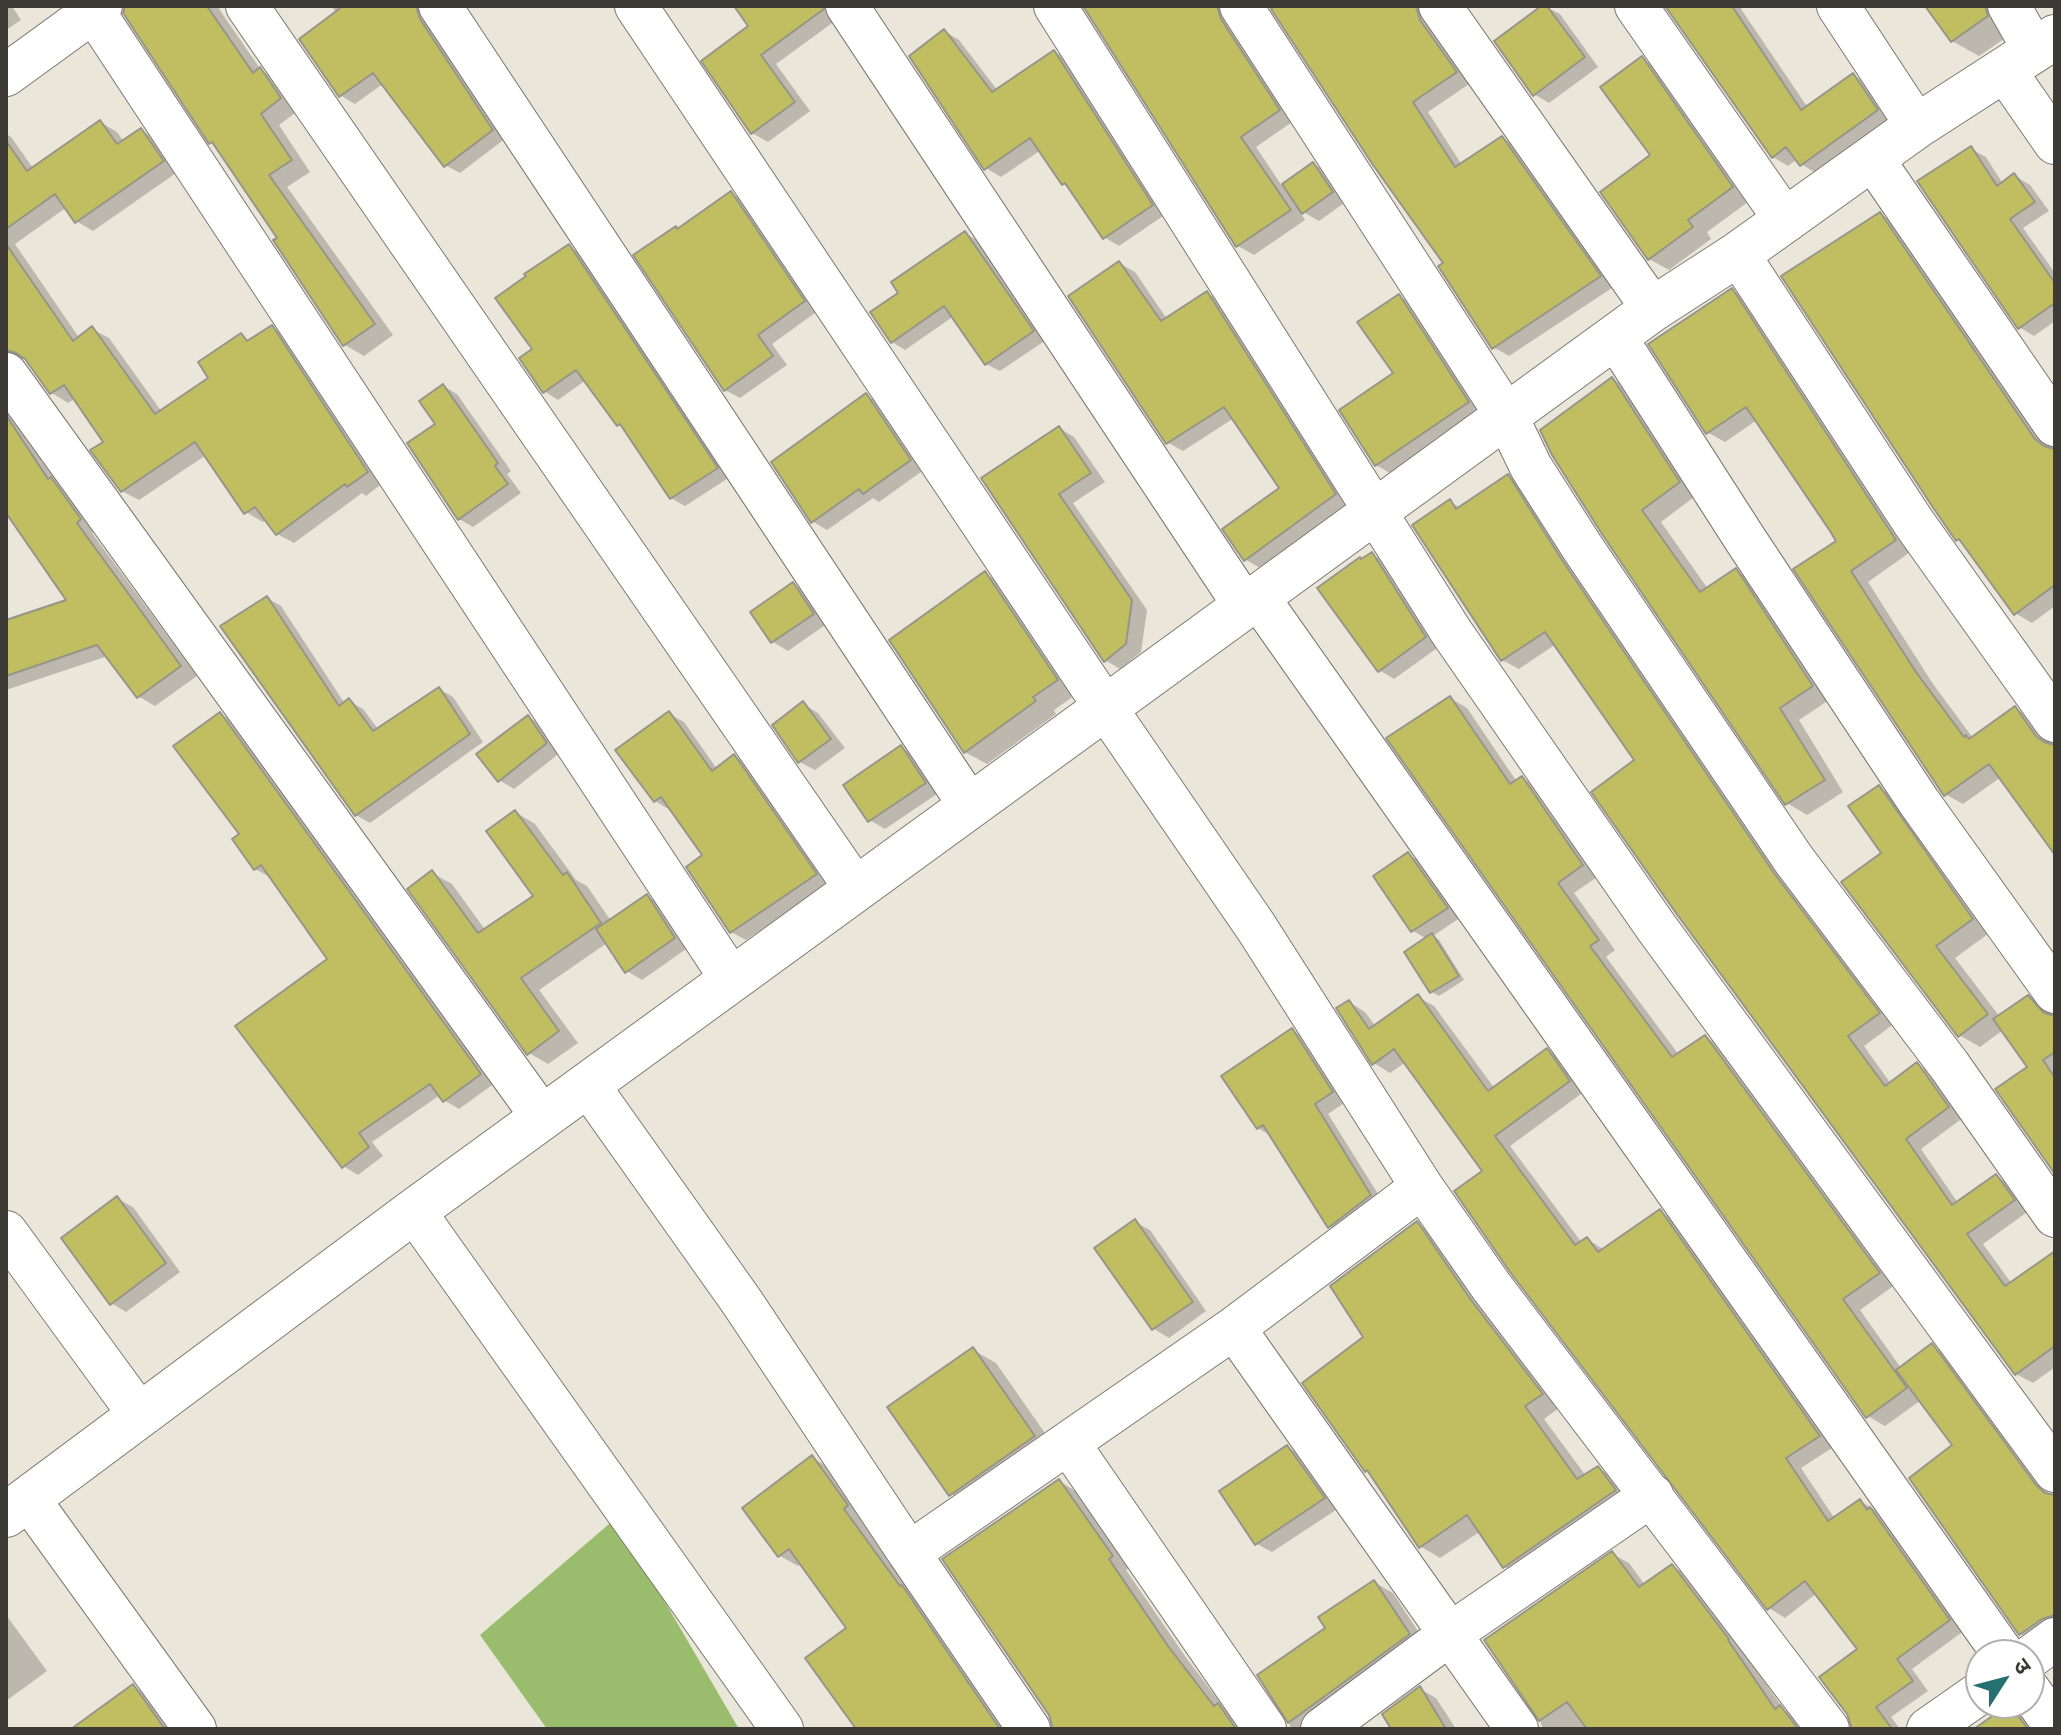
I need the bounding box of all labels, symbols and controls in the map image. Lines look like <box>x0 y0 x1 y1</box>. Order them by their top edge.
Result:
north arrow <box>1965 1639 2045 1719</box>
text: उ <box>2008 1653 2038 1679</box>

